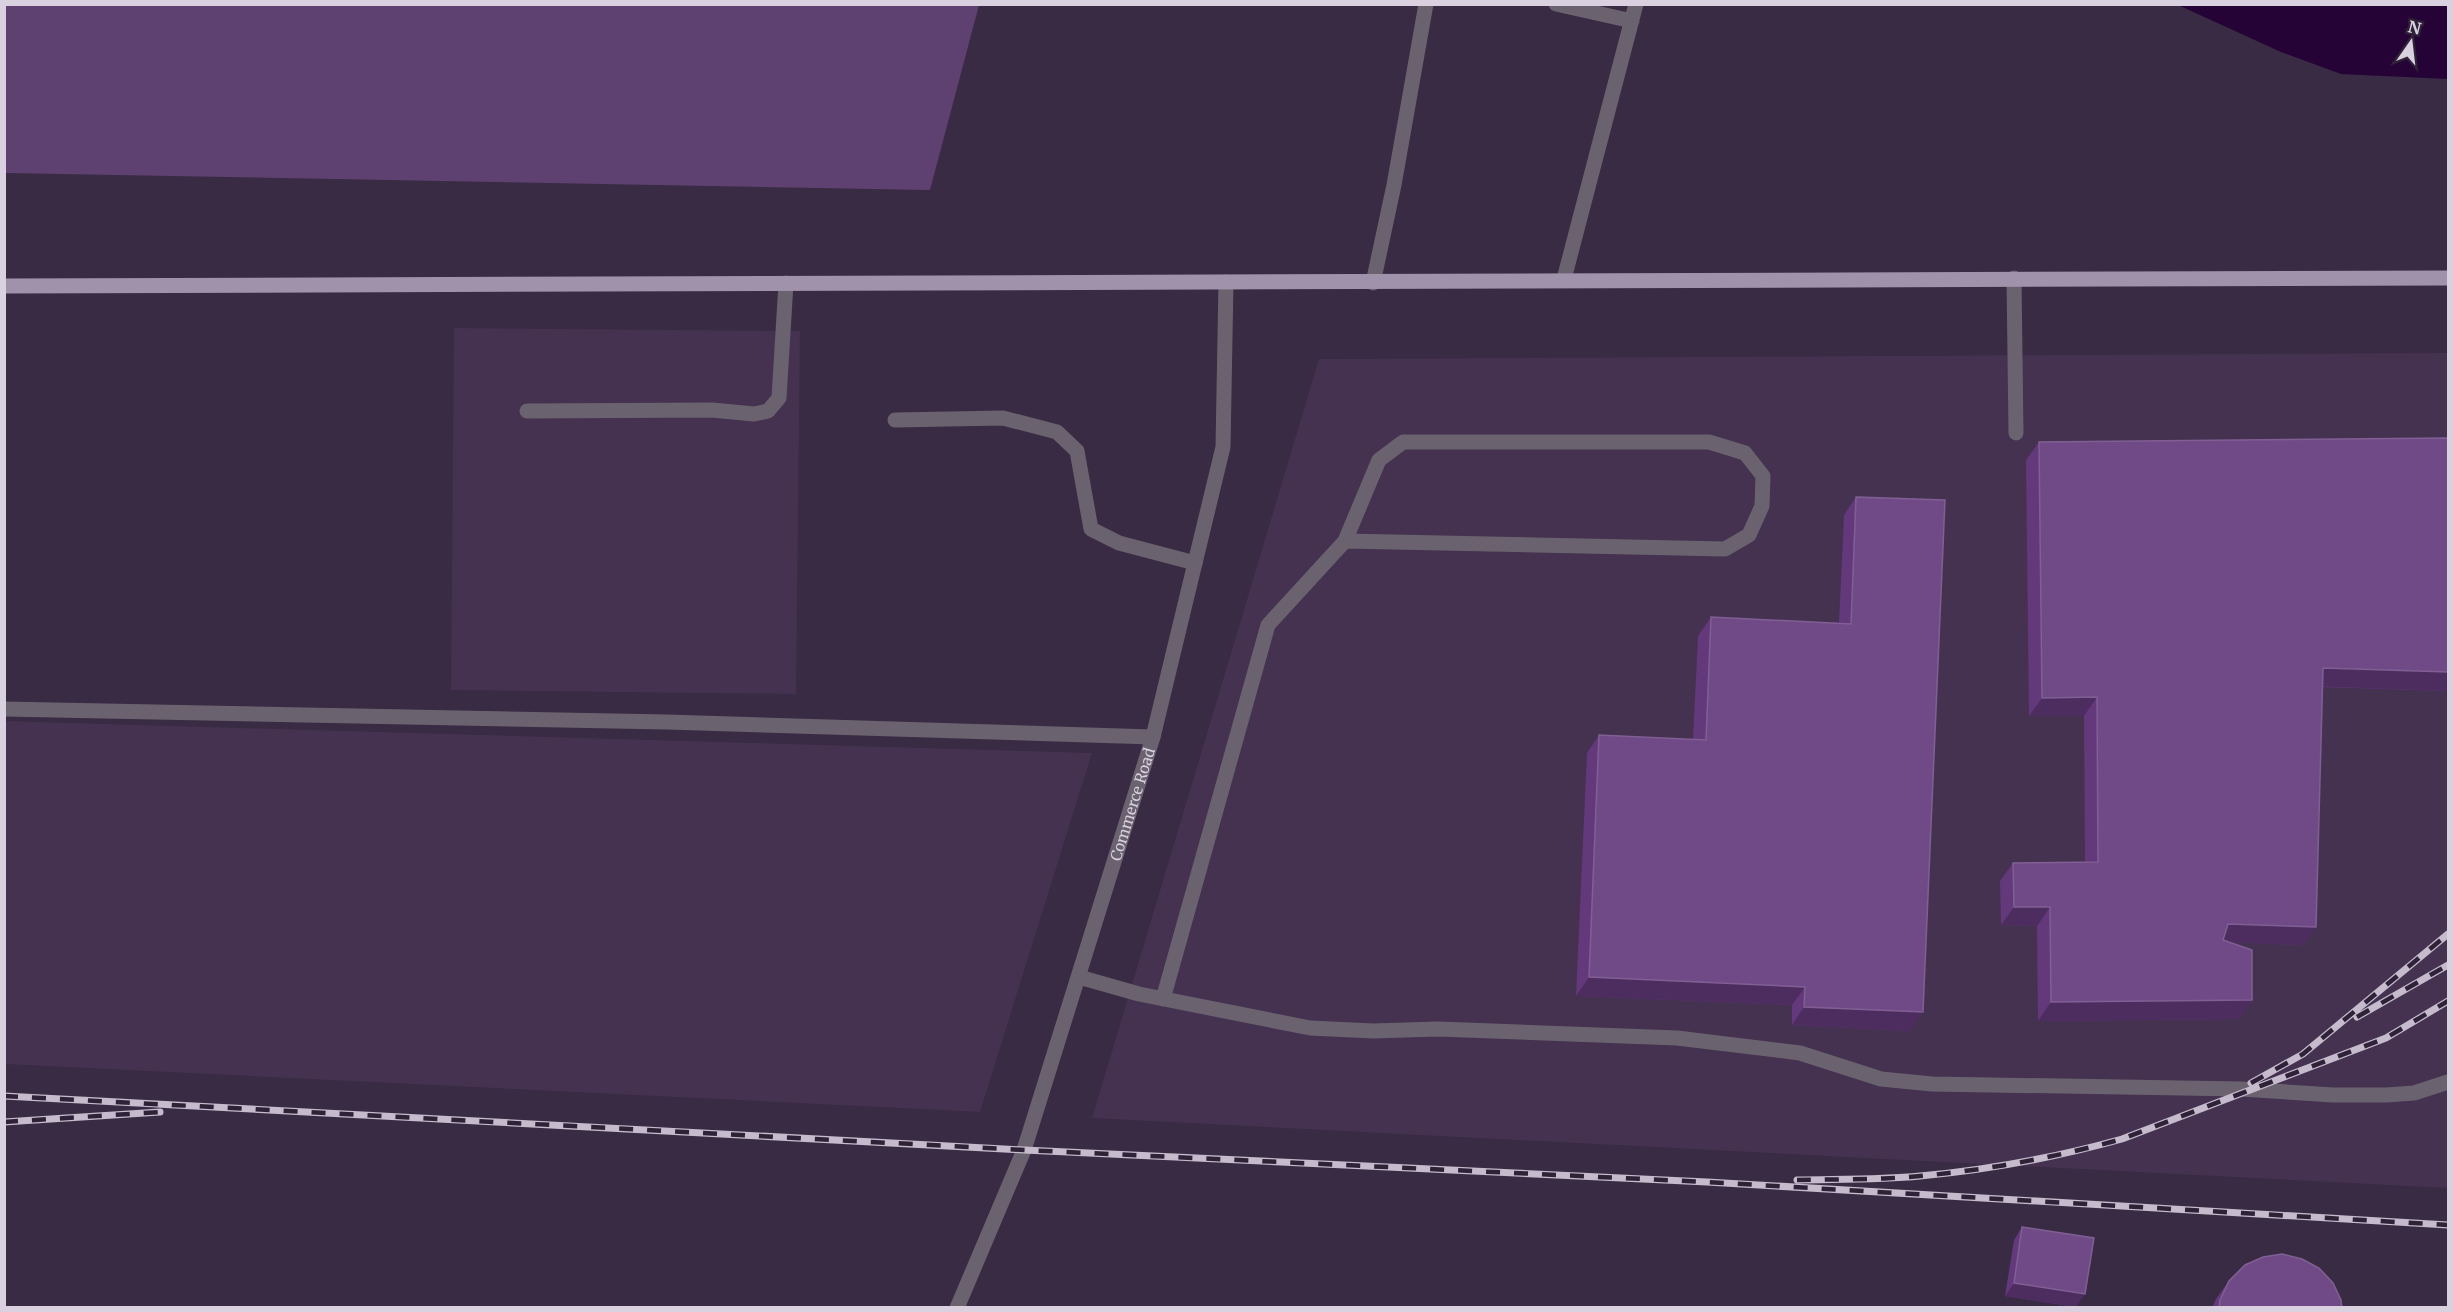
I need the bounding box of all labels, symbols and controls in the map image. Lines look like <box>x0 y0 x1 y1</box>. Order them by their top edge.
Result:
north arrow <box>2381 12 2441 72</box>
text: N <box>2406 16 2424 39</box>
street label: Commerce Road <box>1105 745 1159 863</box>

